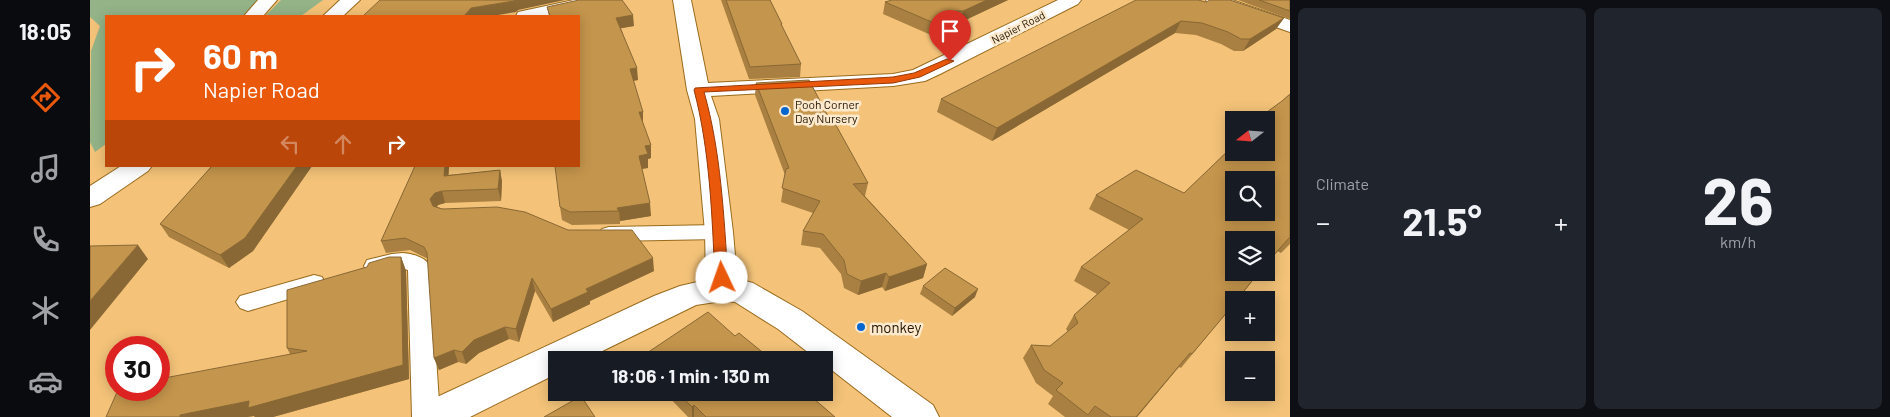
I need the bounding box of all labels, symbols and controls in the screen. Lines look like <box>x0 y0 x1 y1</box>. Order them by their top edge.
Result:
street label: Napier Road <box>989 8 1047 46</box>
pin <box>929 10 971 61</box>
icon: arrive <box>936 17 964 45</box>
text: 18:05 <box>19 18 71 44</box>
text: 60 m <box>203 34 278 76</box>
icon: right <box>120 35 185 100</box>
text: Napier Road <box>203 76 320 102</box>
icon: directions <box>28 80 63 115</box>
place label: Pooh Corner Day Nursery <box>795 97 860 125</box>
marker: Pooh Corner Day Nursery <box>779 105 791 117</box>
north arrow <box>1225 111 1275 161</box>
map controls <box>1225 111 1275 401</box>
icon: left <box>276 130 304 158</box>
icon: ahead <box>329 130 357 158</box>
icon: right <box>382 130 410 158</box>
icon: music <box>28 151 63 186</box>
text: 26 <box>1702 160 1774 238</box>
button: search <box>1225 171 1275 221</box>
text: Climate <box>1316 174 1369 193</box>
text: 21.5° <box>1402 198 1482 244</box>
text: − <box>1316 205 1330 239</box>
text: + <box>1554 205 1568 239</box>
icon: phone <box>28 222 63 257</box>
button: layers <box>1225 231 1275 281</box>
text: km/h <box>1720 232 1756 251</box>
position arrow <box>695 251 747 303</box>
button: + <box>1225 291 1275 341</box>
icon: climate <box>28 293 63 328</box>
place label: monkey <box>871 318 922 336</box>
marker: monkey <box>855 321 867 333</box>
speed limit sign: 30 <box>105 336 170 401</box>
button: − <box>1225 351 1275 401</box>
icon: car <box>28 364 63 399</box>
text: 18:06 · 1 min · 130 m <box>611 364 770 387</box>

